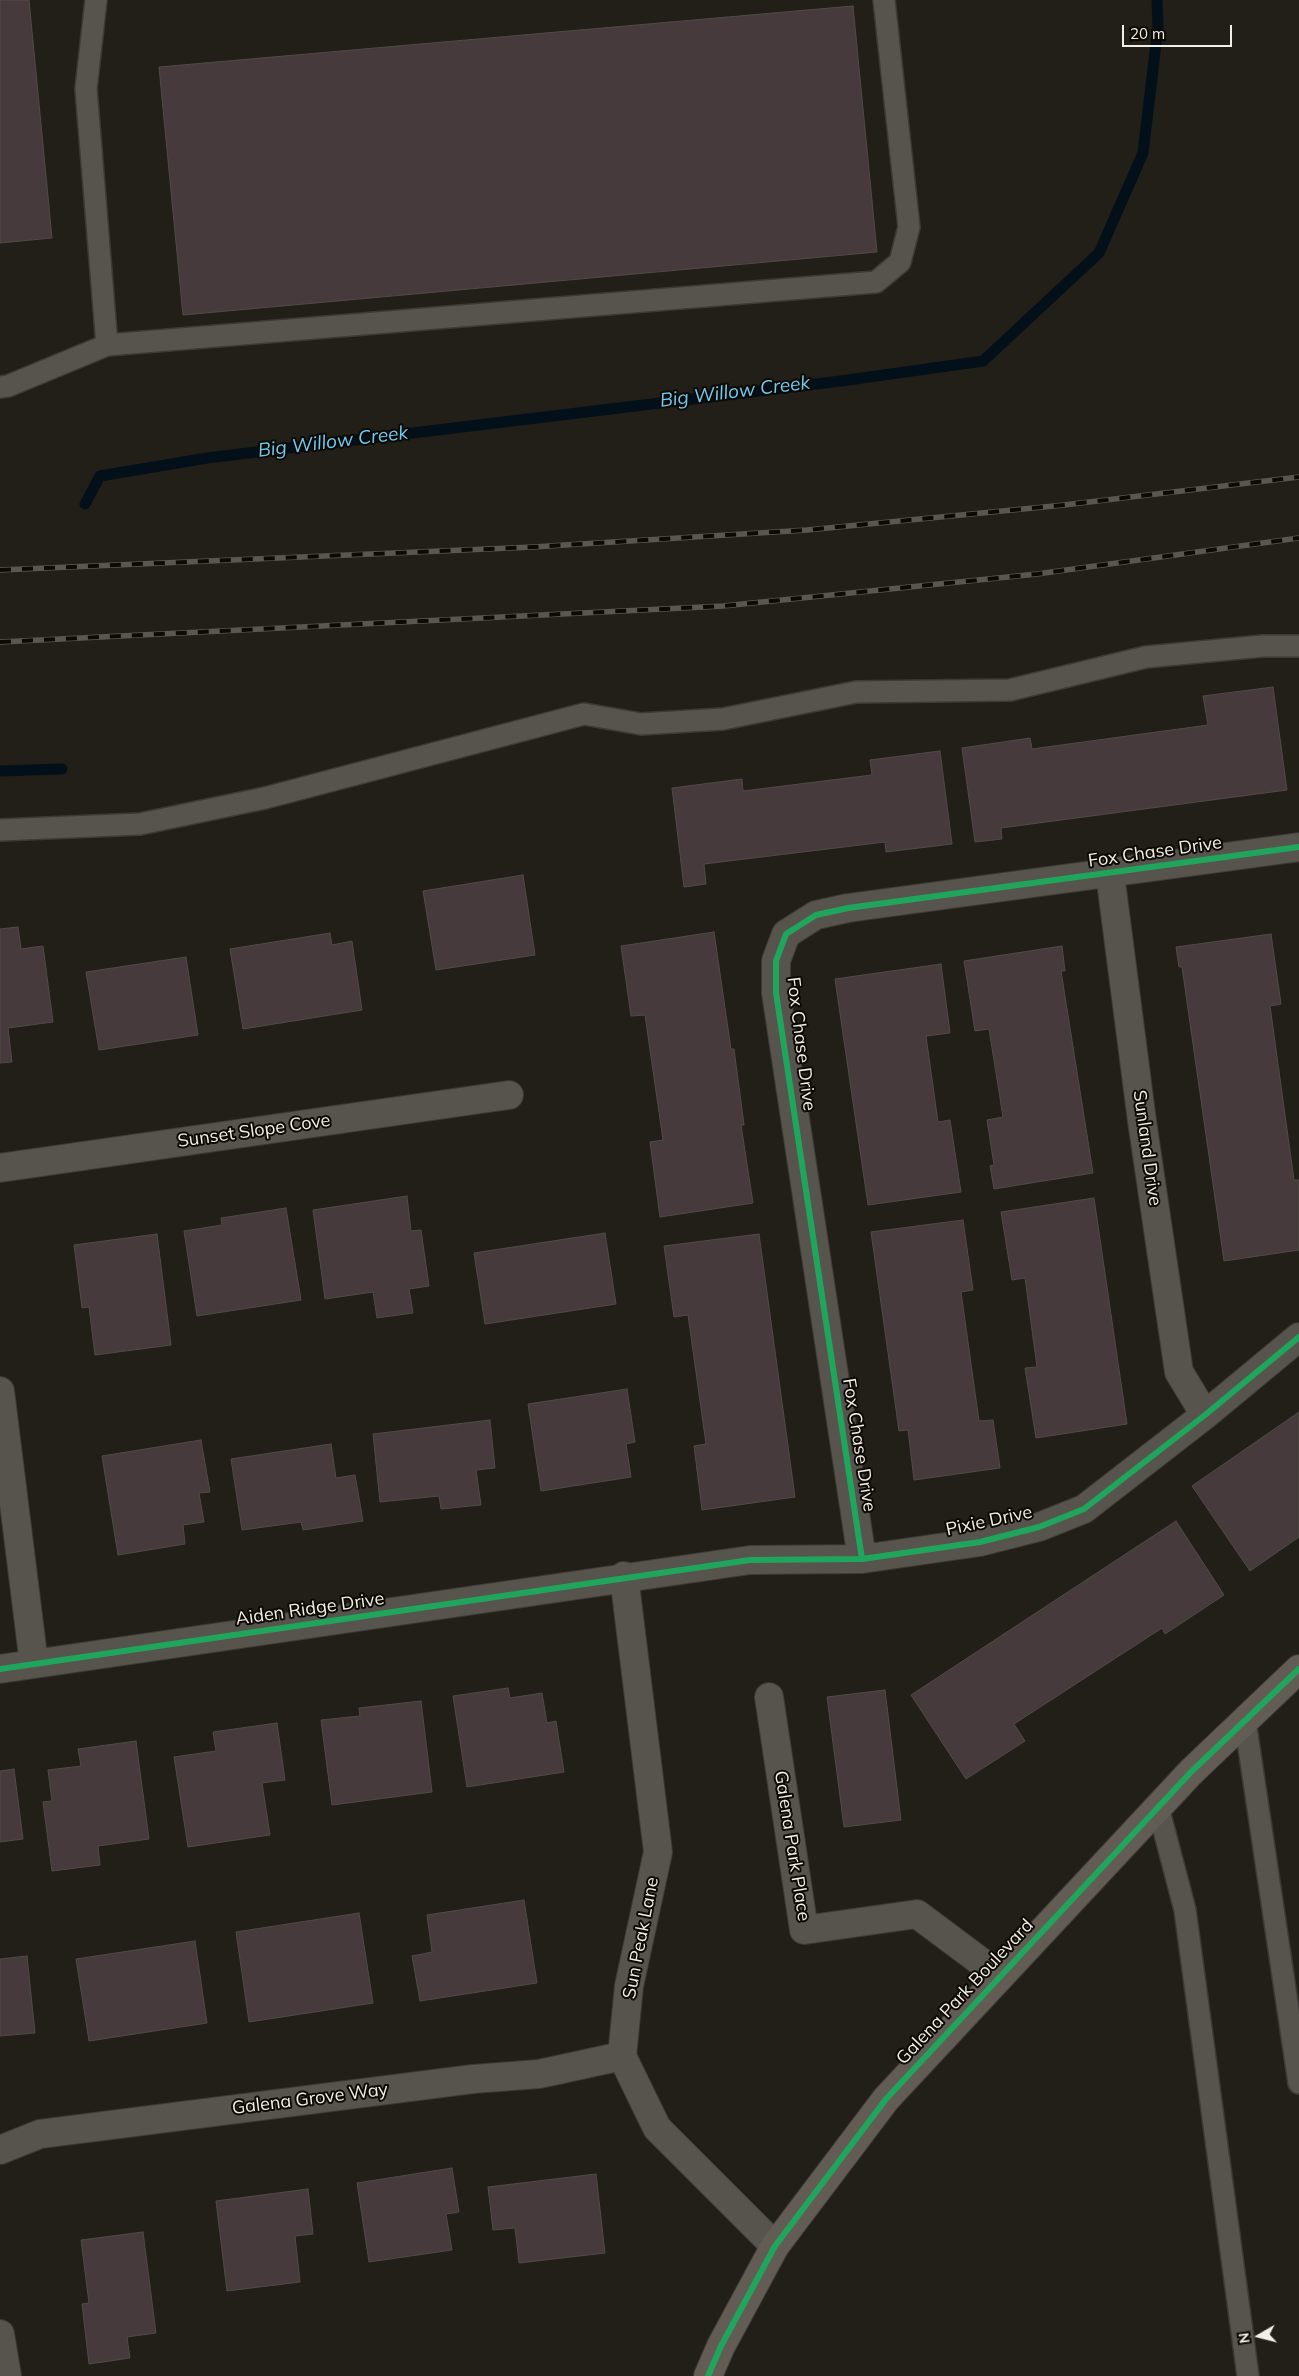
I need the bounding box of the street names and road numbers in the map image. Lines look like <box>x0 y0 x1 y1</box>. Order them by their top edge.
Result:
street label: Fox Chase Drive <box>1087 832 1223 872</box>
street label: Fox Chase Drive <box>782 976 820 1112</box>
street label: Sunland Drive <box>1128 1089 1166 1207</box>
street label: Sunset Slope Cove <box>176 1110 332 1152</box>
street label: Fox Chase Drive <box>838 1377 880 1513</box>
street label: Pixie Drive <box>944 1501 1034 1541</box>
street label: Aiden Ridge Drive <box>234 1588 386 1630</box>
street label: Galena Park Place <box>769 1769 815 1923</box>
street label: Sun Peak Lane <box>619 1875 663 2001</box>
street label: Galena Park Boulevard <box>892 1915 1038 2069</box>
street label: Galena Grove Way <box>231 2079 389 2119</box>

